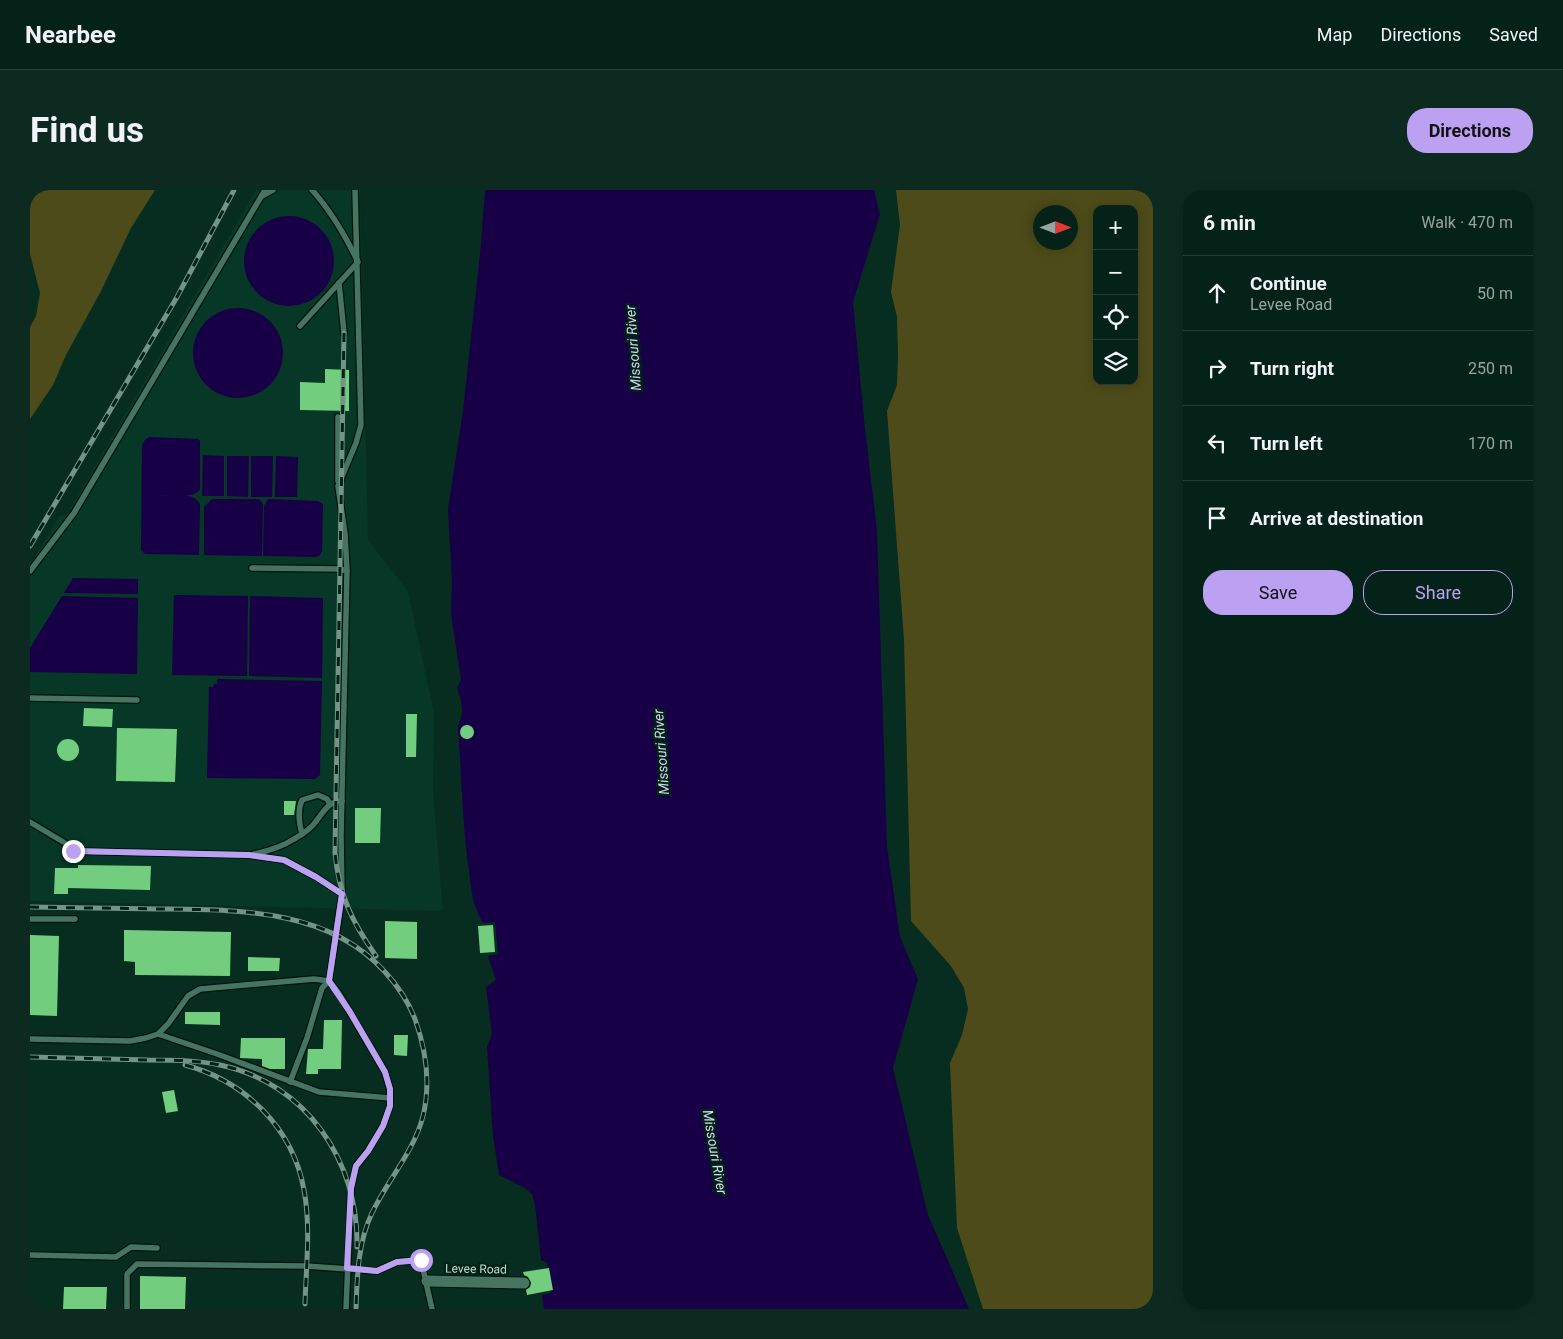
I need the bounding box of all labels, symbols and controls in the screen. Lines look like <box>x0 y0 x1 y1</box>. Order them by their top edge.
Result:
text: Nearbee <box>25 21 116 49</box>
text: Map <box>1317 24 1352 45</box>
text: Directions <box>1380 24 1461 45</box>
text: Saved <box>1489 24 1538 45</box>
button: Directions <box>1407 108 1533 153</box>
text: Find us <box>30 110 144 151</box>
north arrow <box>1033 205 1078 250</box>
map controls <box>1093 205 1138 385</box>
button: + <box>1093 205 1138 250</box>
text: 6 min <box>1203 211 1256 235</box>
text: Walk · 470 m <box>1421 213 1513 232</box>
button: − <box>1093 250 1138 295</box>
text: Continue <box>1250 272 1327 295</box>
icon: ahead <box>1203 279 1231 307</box>
text: 50 m <box>1477 284 1513 303</box>
button: locate <box>1093 295 1138 340</box>
text: Levee Road <box>1250 295 1332 314</box>
water label: Missouri River <box>622 304 644 391</box>
button: layers <box>1093 340 1138 385</box>
icon: right <box>1203 354 1231 382</box>
text: Turn right <box>1250 357 1334 380</box>
text: 250 m <box>1468 359 1513 378</box>
icon: left <box>1203 429 1231 457</box>
text: Turn left <box>1250 432 1323 455</box>
text: 170 m <box>1468 434 1513 453</box>
icon: arrive <box>1203 504 1231 532</box>
text: Arrive at destination <box>1250 507 1423 530</box>
button: Save <box>1203 570 1353 615</box>
button: Share <box>1363 570 1513 615</box>
water label: Missouri River <box>650 708 672 795</box>
route end <box>62 840 85 863</box>
water label: Missouri River <box>700 1108 730 1196</box>
route start <box>410 1249 433 1272</box>
street label: Levee Road <box>445 1261 507 1277</box>

